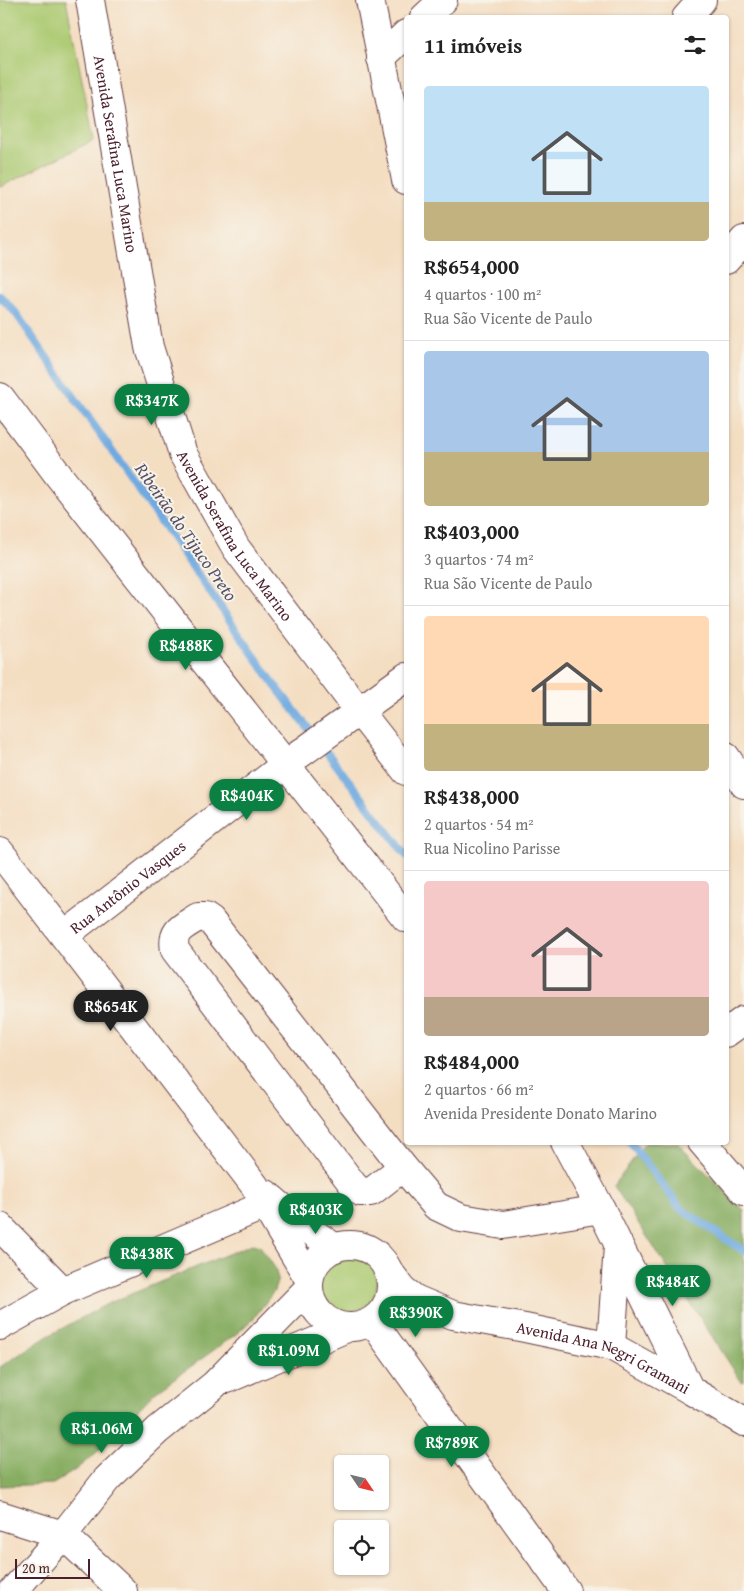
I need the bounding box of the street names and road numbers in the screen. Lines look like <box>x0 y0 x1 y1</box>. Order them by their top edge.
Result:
street label: Avenida Serafina Luca Marino <box>88 53 145 254</box>
street label: Avenida Serafina Luca Marino <box>171 445 299 626</box>
street label: Rua Antônio Vasques <box>64 834 191 939</box>
street label: Avenida Ana Negri Gramani <box>515 1315 695 1400</box>

